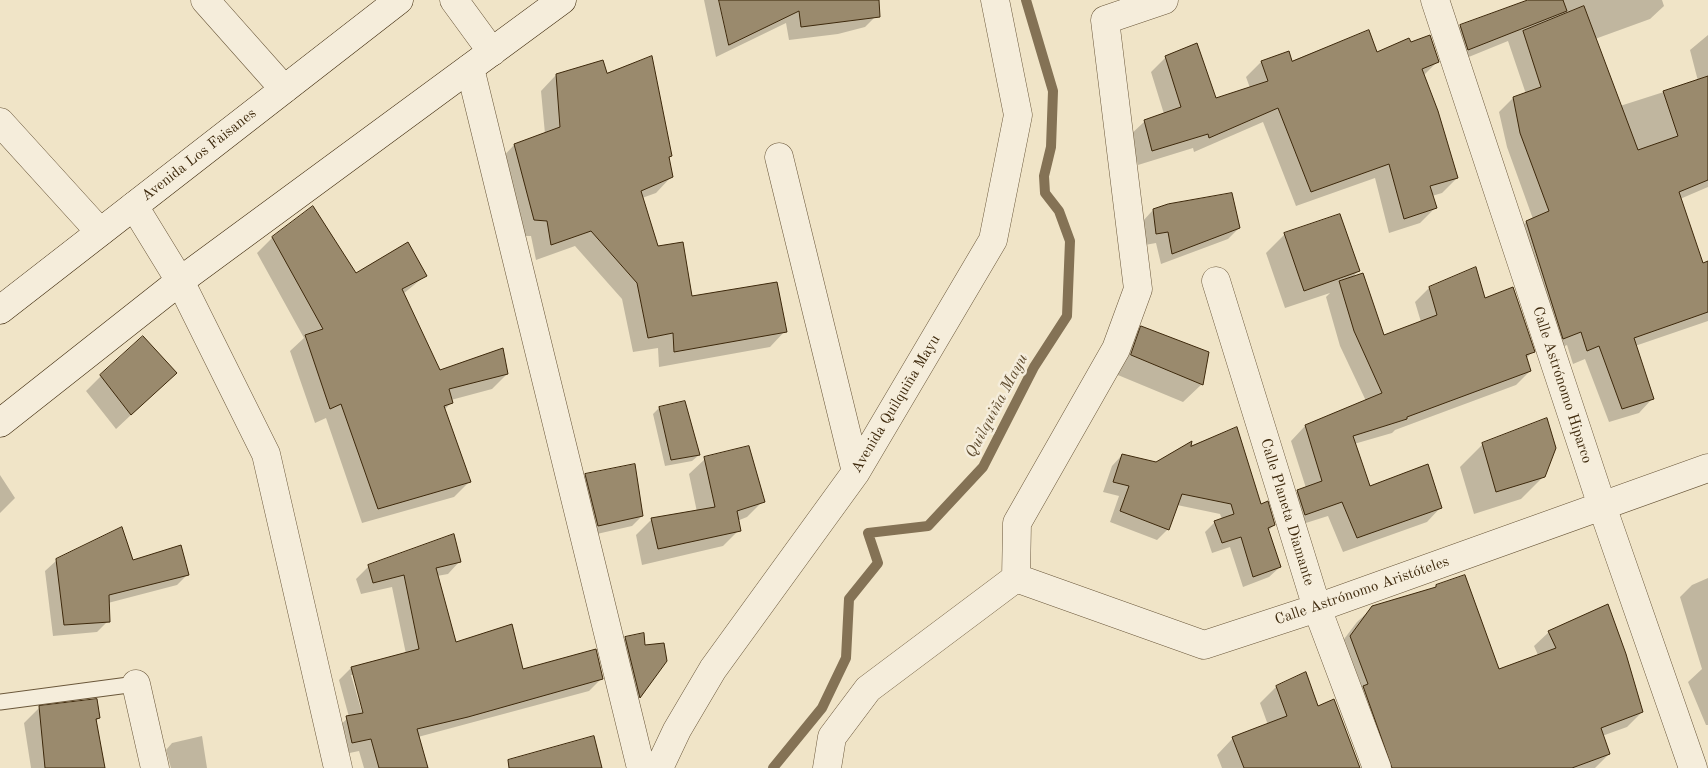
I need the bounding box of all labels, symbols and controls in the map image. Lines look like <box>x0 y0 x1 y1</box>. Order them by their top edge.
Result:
street label: Avenida Los Faisanes <box>138 105 260 205</box>
street label: Calle Astrónomo Hiparco <box>1528 304 1596 466</box>
street label: Avenida Quilquiña Mayu <box>848 332 944 476</box>
water label: Quilquiña Mayu <box>962 351 1032 461</box>
street label: Calle Planeta Diamante <box>1256 436 1318 588</box>
street label: Calle Astrónomo Aristóteles <box>1273 553 1451 629</box>

